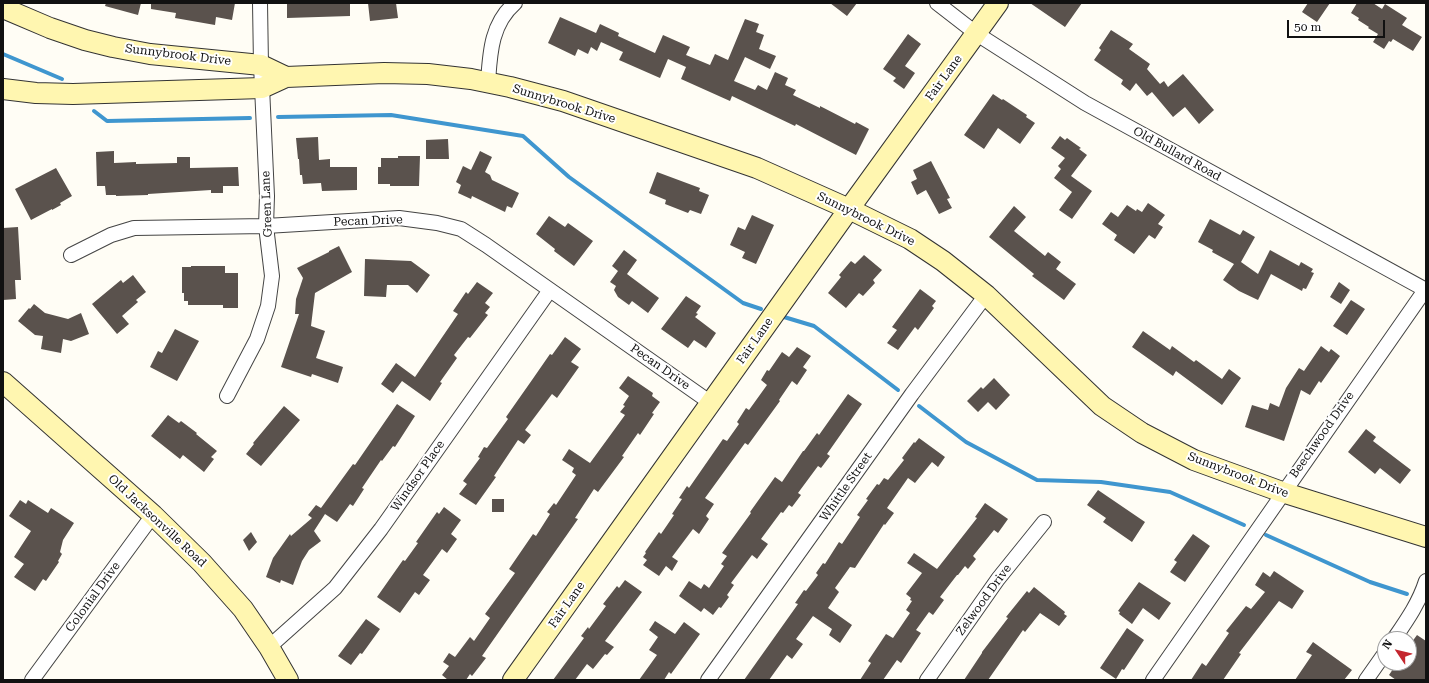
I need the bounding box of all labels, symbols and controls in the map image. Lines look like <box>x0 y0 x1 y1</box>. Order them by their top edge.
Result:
scale bar <box>1289 12 1387 38</box>
text: 50 m <box>1294 20 1321 34</box>
street label: Sunnybrook Drive <box>124 41 232 69</box>
street label: Fair Lane <box>923 52 965 104</box>
street label: Sunnybrook Drive <box>511 82 617 126</box>
street label: Old Bullard Road <box>1131 124 1223 184</box>
street label: Green Lane <box>259 170 275 238</box>
street label: Sunnybrook Drive <box>815 189 917 249</box>
street label: Pecan Drive <box>333 213 403 229</box>
street label: Fair Lane <box>734 315 776 367</box>
street label: Pecan Drive <box>627 341 693 393</box>
street label: Beechwood Drive <box>1287 389 1357 481</box>
street label: Windsor Place <box>388 438 448 514</box>
street label: Sunnybrook Drive <box>1186 449 1290 501</box>
street label: Whittle Street <box>817 450 875 524</box>
street label: Old Jacksonville Road <box>105 472 209 570</box>
street label: Colonial Drive <box>63 559 123 635</box>
street label: Zelwood Drive <box>953 562 1015 638</box>
street label: Fair Lane <box>546 579 588 631</box>
north arrow <box>1377 631 1417 671</box>
text: N <box>1380 637 1395 652</box>

